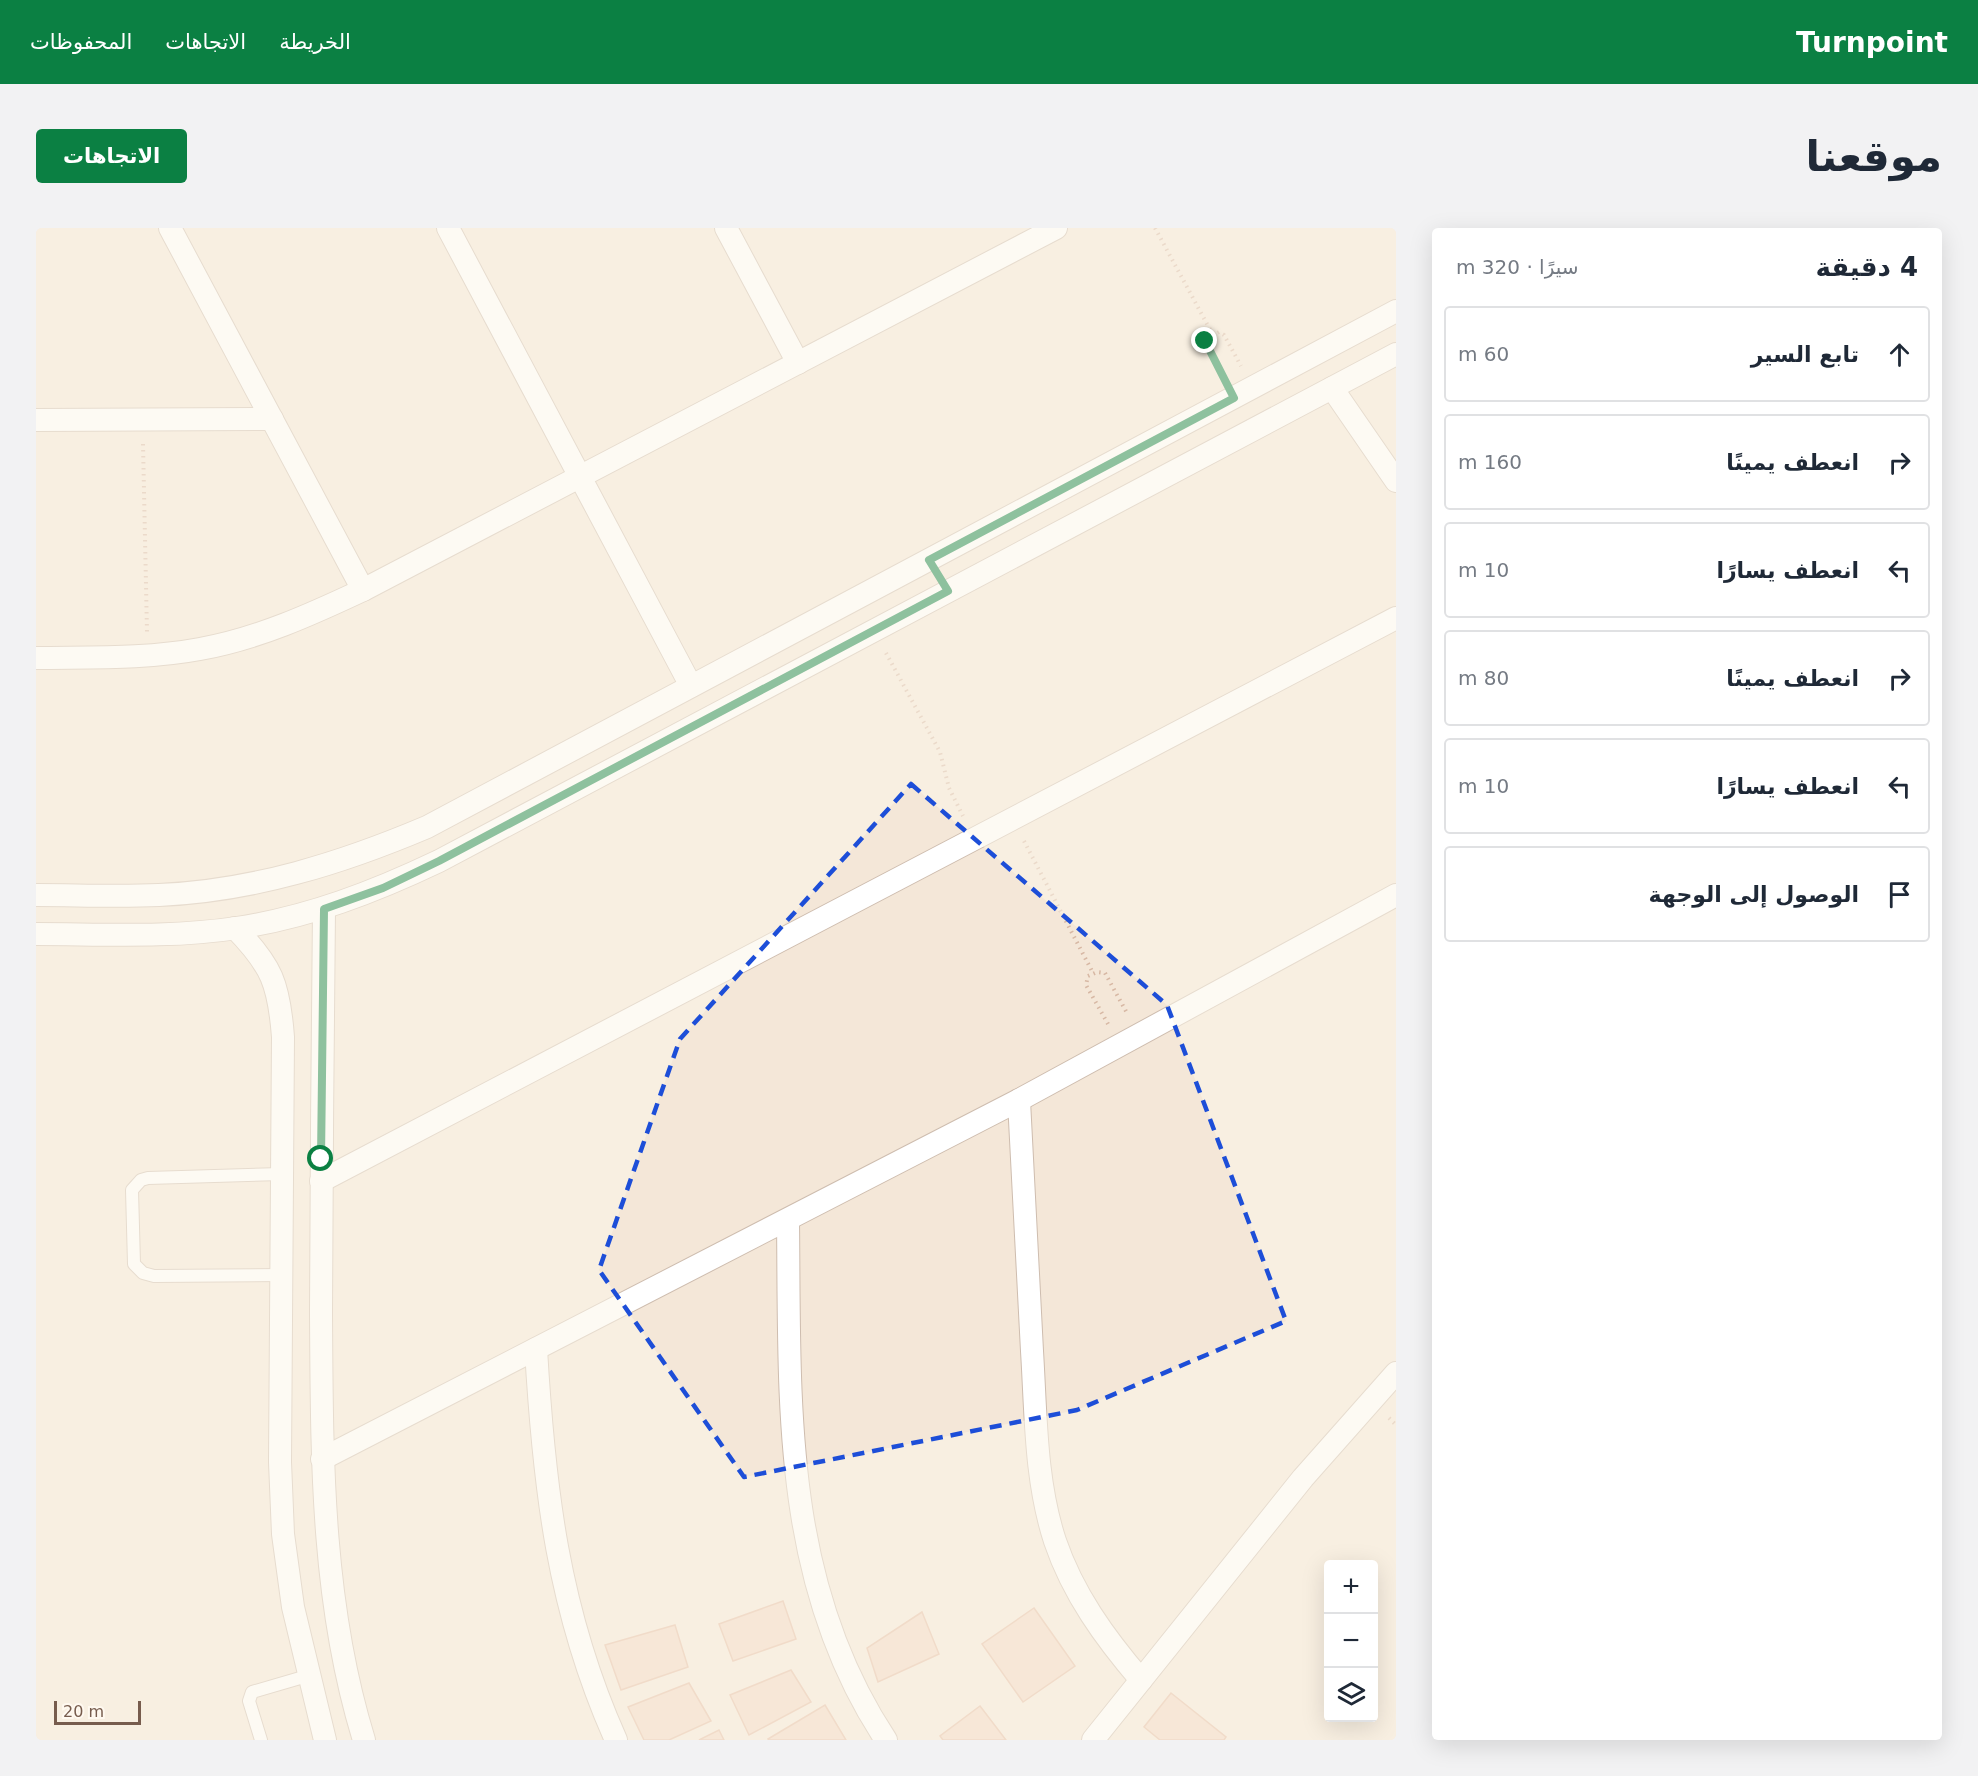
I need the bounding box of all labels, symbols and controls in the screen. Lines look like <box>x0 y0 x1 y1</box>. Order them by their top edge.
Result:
text: Turnpoint <box>1796 26 1948 59</box>
text: المحفوظات <box>30 30 132 54</box>
text: الاتجاهات <box>165 30 246 54</box>
text: الخريطة <box>279 30 351 54</box>
button: الاتجاهات <box>36 129 187 183</box>
text: موقعنا <box>1806 132 1942 181</box>
text: 4 دقيقة <box>1815 252 1918 282</box>
text: سيرًا · 320 m <box>1456 255 1579 279</box>
route end <box>1191 327 1217 353</box>
icon: ahead <box>1883 338 1916 371</box>
text: 60 m <box>1458 342 1509 366</box>
text: تابع السير <box>1751 342 1859 367</box>
icon: right <box>1883 446 1916 479</box>
text: 160 m <box>1458 450 1522 474</box>
text: انعطف يمينًا <box>1726 450 1859 475</box>
icon: left <box>1883 554 1916 587</box>
text: 10 m <box>1458 558 1509 582</box>
text: انعطف يسارًا <box>1716 558 1859 583</box>
icon: right <box>1883 662 1916 695</box>
text: 80 m <box>1458 666 1509 690</box>
text: انعطف يمينًا <box>1726 666 1859 691</box>
icon: left <box>1883 770 1916 803</box>
text: 10 m <box>1458 774 1509 798</box>
text: انعطف يسارًا <box>1716 774 1859 799</box>
icon: arrive <box>1883 878 1916 911</box>
text: الوصول إلى الوجهة <box>1649 882 1859 907</box>
route start <box>307 1145 333 1171</box>
map controls <box>1324 1560 1378 1722</box>
button: + <box>1324 1560 1378 1614</box>
button: − <box>1324 1614 1378 1668</box>
button: layers <box>1324 1668 1378 1722</box>
scale bar <box>54 1698 141 1726</box>
text: 20 m <box>63 1702 104 1721</box>

